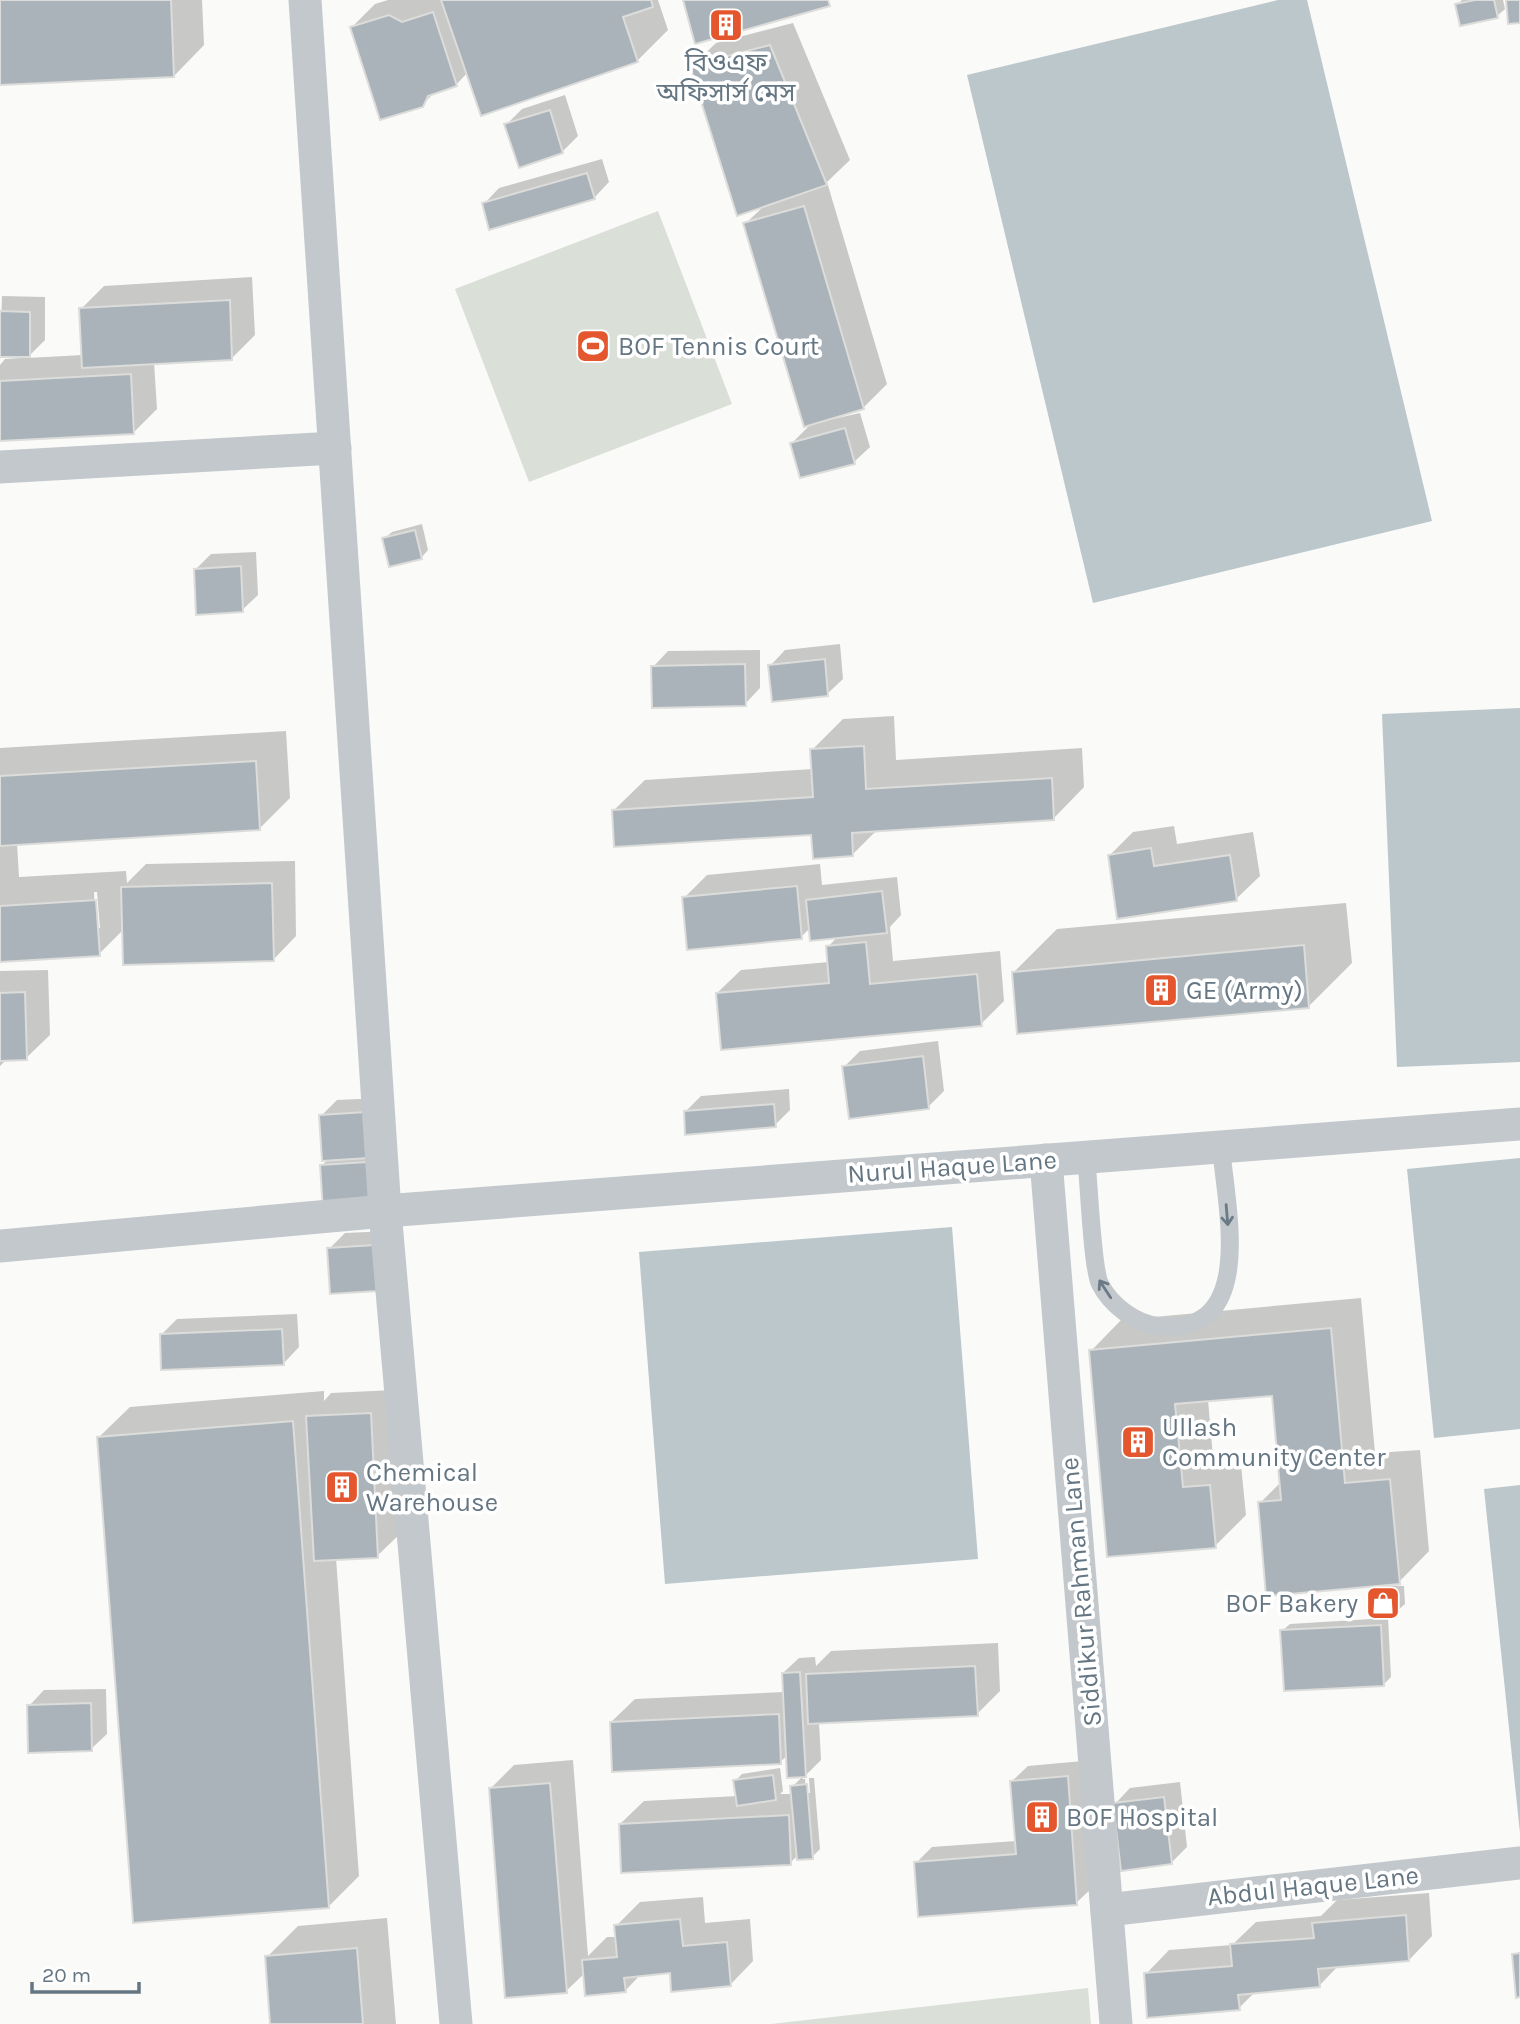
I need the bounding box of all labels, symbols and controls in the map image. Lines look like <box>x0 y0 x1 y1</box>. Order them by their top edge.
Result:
building icon: বিওএফ অফিসার্স মেস <box>707 6 745 44</box>
place label: বিওএফ অফিসার্স মেস <box>656 47 796 108</box>
sports icon: BOF Tennis Court <box>574 327 612 365</box>
place label: BOF Tennis Court <box>618 331 819 362</box>
building icon: GE (Army) <box>1142 971 1180 1009</box>
place label: GE (Army) <box>1186 975 1303 1006</box>
street label: Nurul Haque Lane <box>846 1144 1058 1190</box>
one-way arrow <box>1221 1203 1234 1226</box>
one-way arrow <box>1098 1280 1113 1299</box>
place label: Ullash Community Center <box>1162 1412 1386 1473</box>
building icon: Ullash Community Center <box>1119 1423 1157 1461</box>
street label: Siddikur Rahman Lane <box>1054 1456 1108 1728</box>
place label: Chemical Warehouse <box>366 1457 498 1518</box>
building icon: Chemical Warehouse <box>323 1468 361 1506</box>
shop icon: BOF Bakery <box>1364 1584 1402 1622</box>
place label: BOF Bakery <box>1225 1588 1358 1619</box>
building icon: BOF Hospital <box>1023 1798 1061 1836</box>
place label: BOF Hospital <box>1066 1802 1218 1833</box>
street label: Abdul Haque Lane <box>1206 1859 1420 1913</box>
scale bar <box>32 1951 138 1995</box>
text: 20 m <box>42 1963 91 1987</box>

